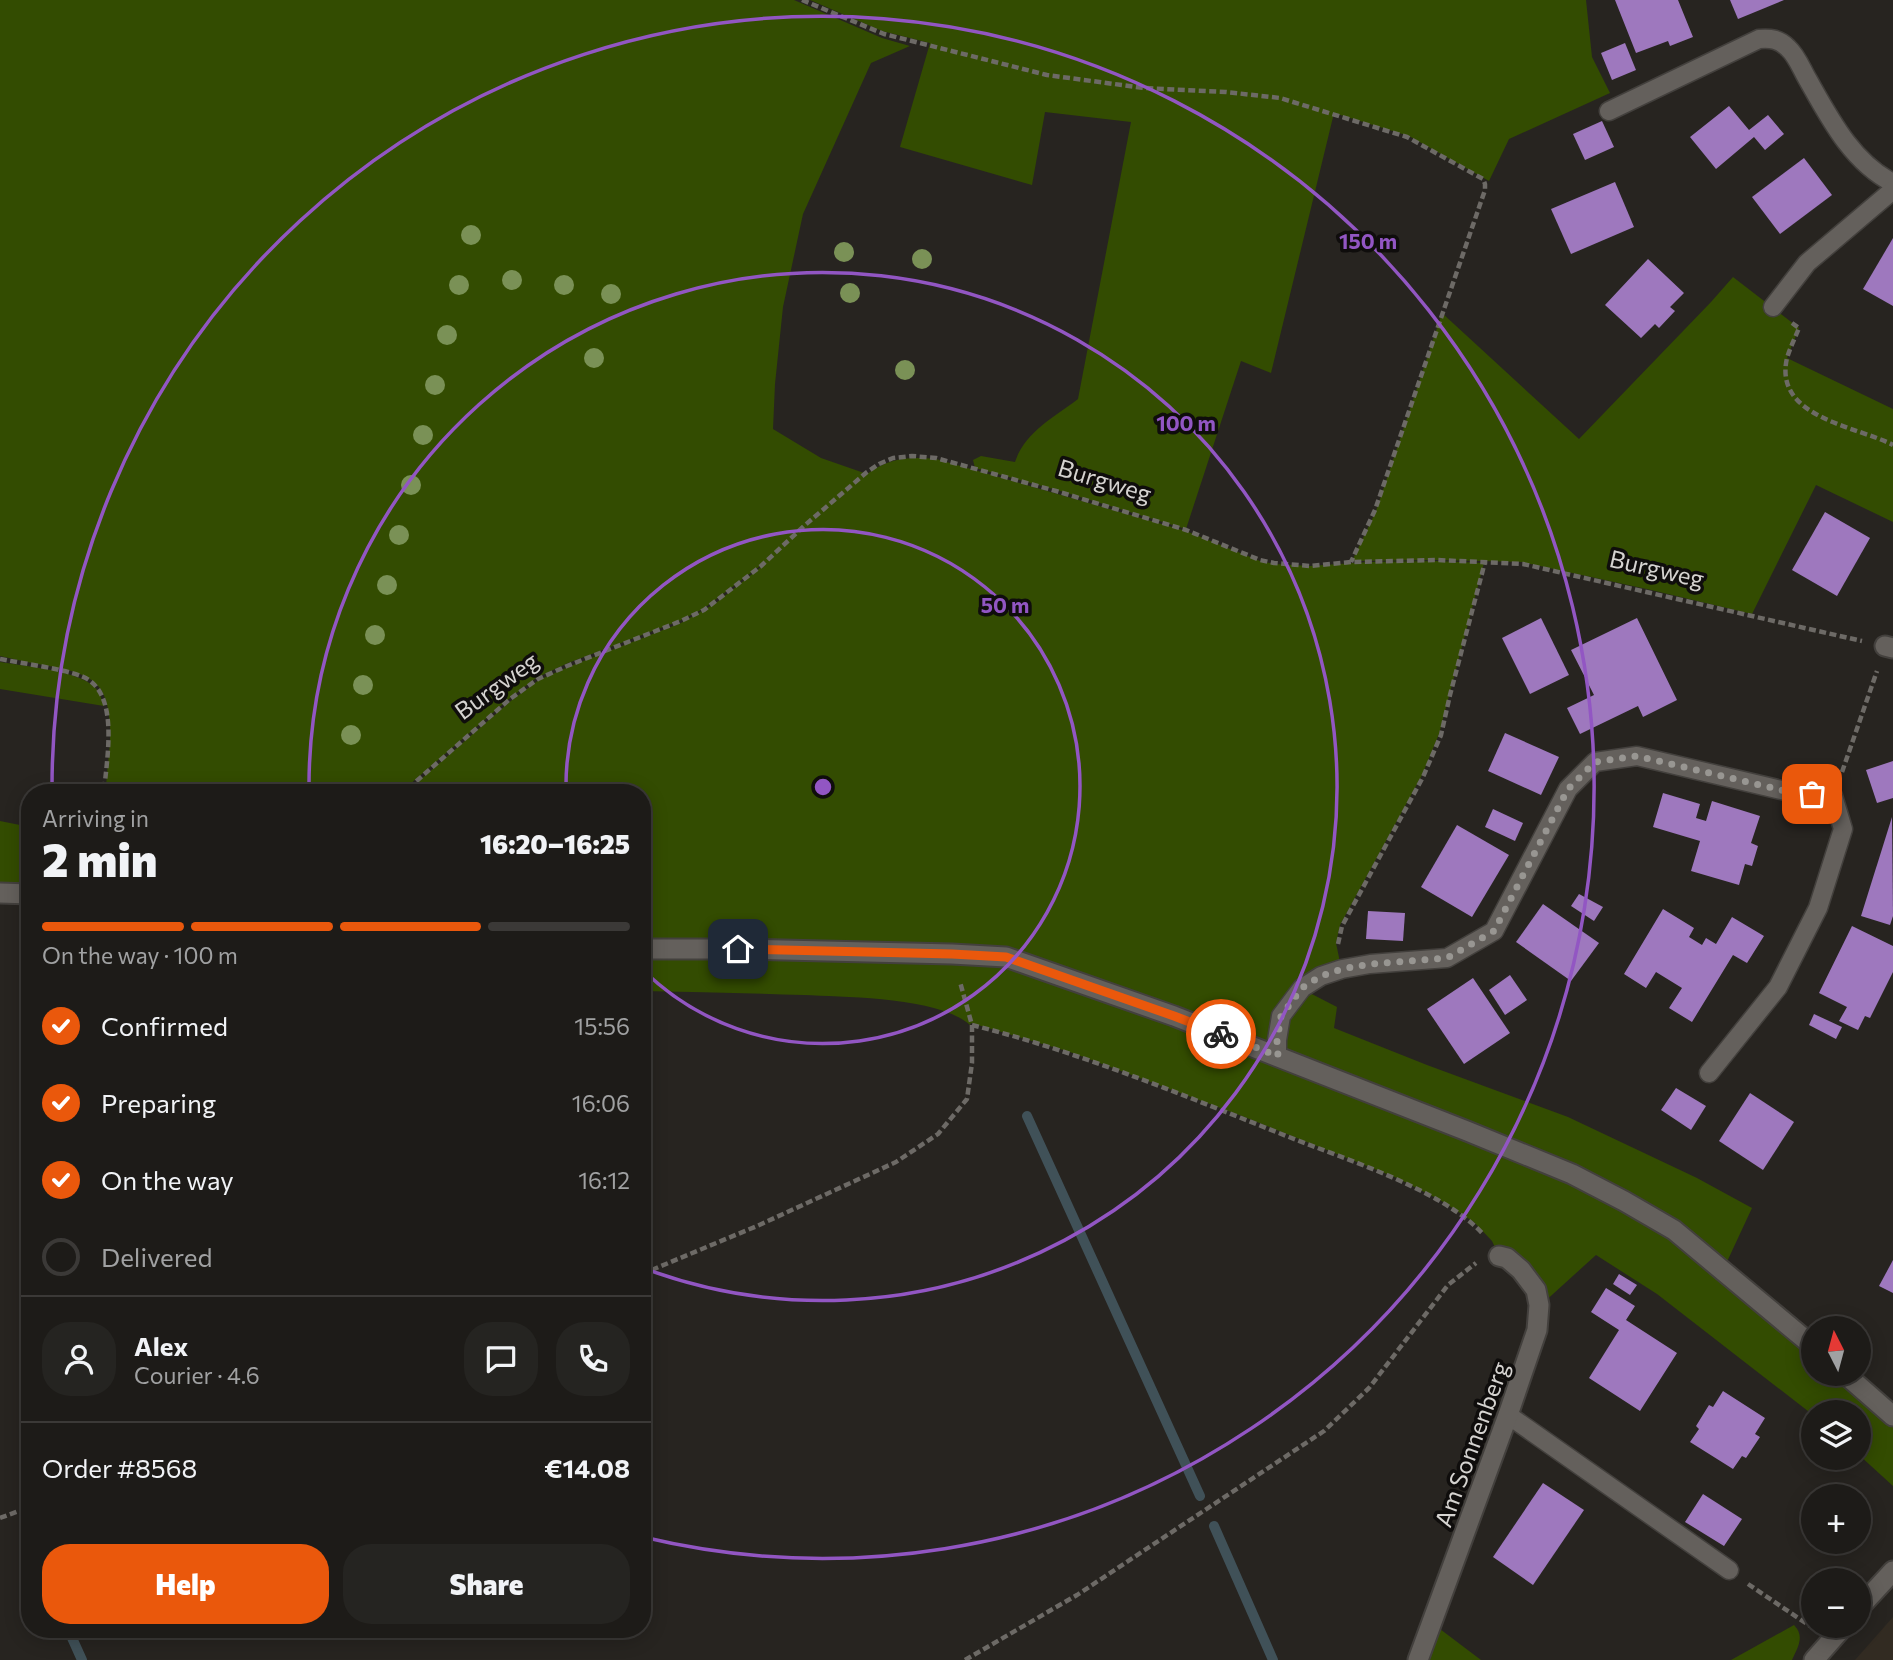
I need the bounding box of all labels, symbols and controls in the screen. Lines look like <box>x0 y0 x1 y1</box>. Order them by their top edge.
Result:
text: 150 m <box>1339 228 1397 253</box>
text: 100 m <box>1156 410 1216 435</box>
street label: Burgweg <box>1055 452 1155 508</box>
street label: Burgweg <box>1607 543 1707 593</box>
text: 50 m <box>981 592 1029 617</box>
street label: Burgweg <box>449 645 543 725</box>
pin <box>1782 764 1842 824</box>
centre of rings <box>811 775 835 799</box>
icon: bag <box>1793 775 1831 813</box>
text: Arriving in <box>42 804 149 832</box>
text: 16:20–16:25 <box>480 828 630 859</box>
text: 2 min <box>42 830 158 886</box>
pin <box>708 919 768 979</box>
icon: home <box>719 930 757 968</box>
text: On the way · 100 m <box>42 941 238 969</box>
courier <box>1186 999 1256 1069</box>
icon: check <box>42 1007 80 1045</box>
text: Confirmed <box>101 1010 228 1041</box>
text: 15:56 <box>574 1012 630 1040</box>
icon: bike <box>1202 1015 1240 1053</box>
icon: check <box>42 1084 80 1122</box>
text: Preparing <box>101 1087 216 1118</box>
text: 16:06 <box>572 1089 630 1117</box>
icon: check <box>42 1161 80 1199</box>
text: On the way <box>101 1164 234 1195</box>
text: 16:12 <box>578 1166 630 1194</box>
text: Delivered <box>101 1241 212 1272</box>
north arrow <box>1801 1316 1871 1386</box>
map controls <box>1801 1316 1871 1638</box>
button: person <box>42 1322 116 1396</box>
button: chat <box>464 1322 538 1396</box>
button: phone <box>556 1322 630 1396</box>
text: Alex <box>134 1330 188 1361</box>
street label: Am Sonnenberg <box>1428 1357 1514 1531</box>
text: Courier · 4.6 <box>134 1361 260 1389</box>
button: layers <box>1801 1400 1871 1470</box>
text: Order #8568 <box>42 1452 197 1483</box>
text: €14.08 <box>544 1452 630 1483</box>
button: + <box>1801 1484 1871 1554</box>
button: Help <box>42 1544 329 1624</box>
button: Share <box>343 1544 630 1624</box>
button: − <box>1801 1568 1871 1638</box>

